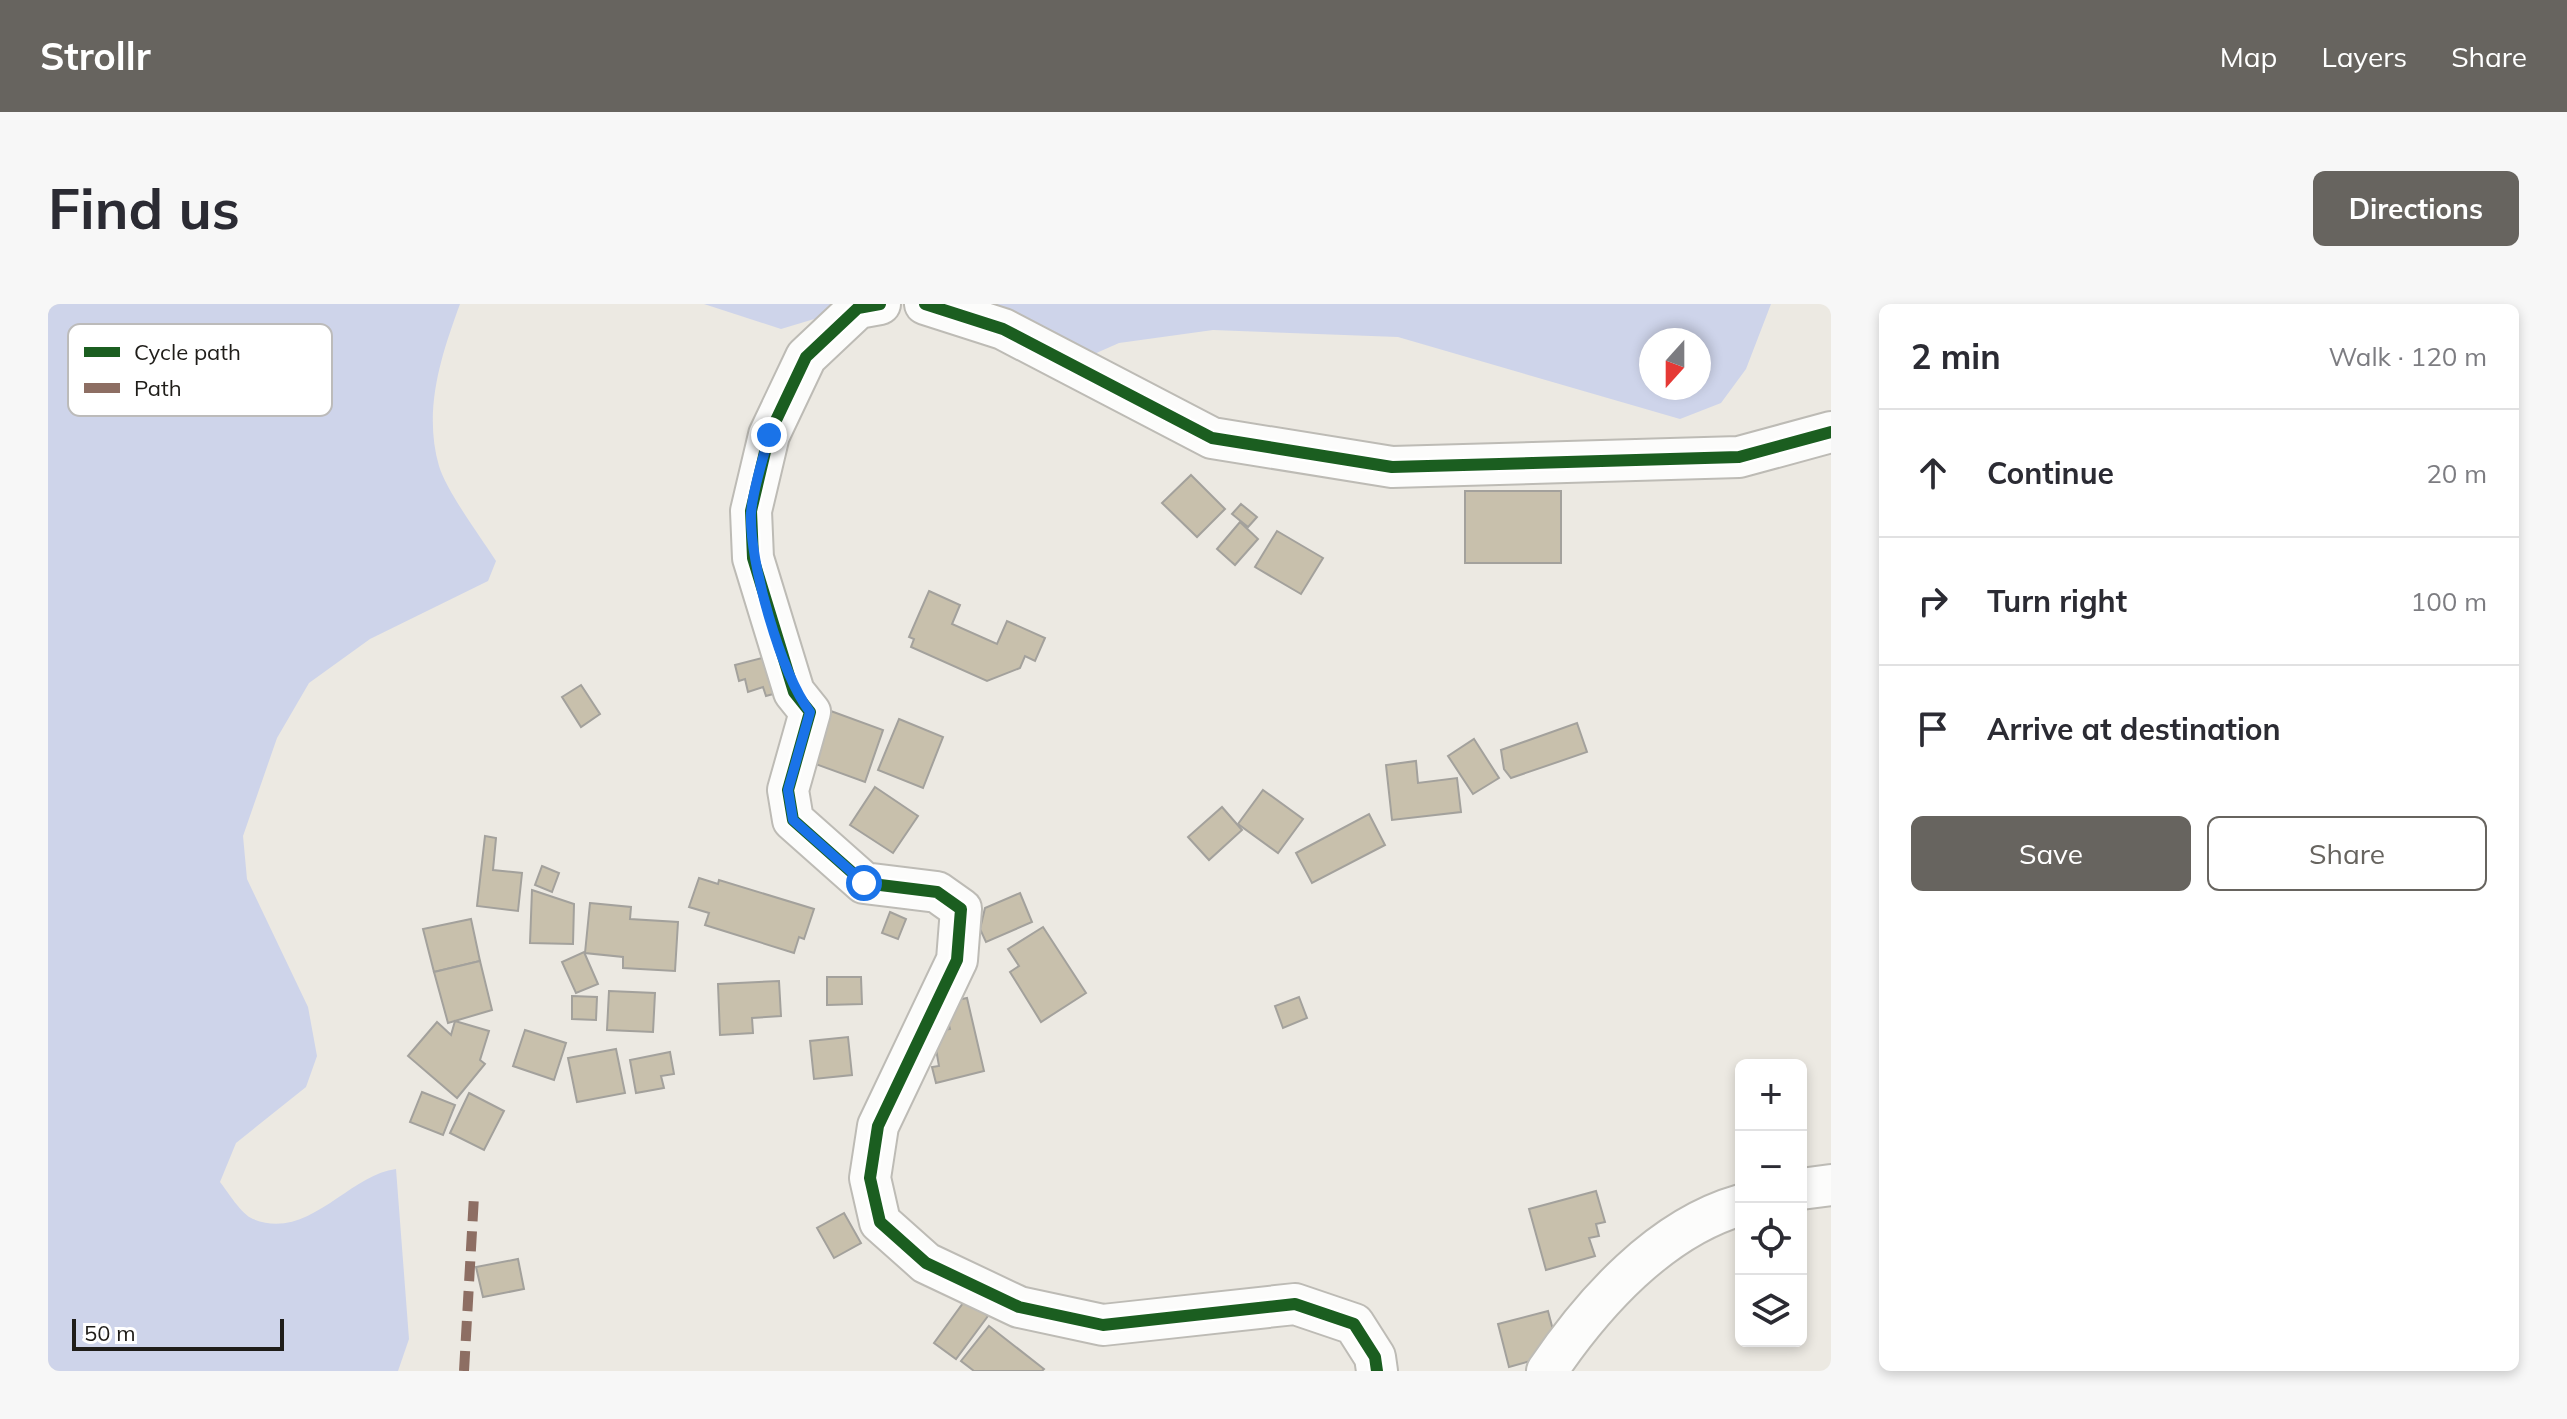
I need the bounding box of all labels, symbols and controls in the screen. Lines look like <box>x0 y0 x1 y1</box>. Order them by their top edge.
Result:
text: Strollr <box>40 32 151 80</box>
text: Map <box>2220 39 2277 74</box>
text: Layers <box>2321 39 2407 74</box>
text: Share <box>2451 39 2527 74</box>
button: Directions <box>2313 171 2519 246</box>
text: Find us <box>48 173 240 243</box>
legend <box>68 324 332 416</box>
north arrow <box>1639 328 1711 400</box>
text: 2 min <box>1911 335 2001 378</box>
text: Cycle path <box>134 338 241 366</box>
text: Walk · 120 m <box>2328 340 2487 373</box>
text: Path <box>134 374 182 402</box>
route end <box>751 417 787 453</box>
icon: ahead <box>1911 451 1955 495</box>
text: Continue <box>1987 454 2114 492</box>
text: 20 m <box>2426 457 2487 490</box>
icon: right <box>1911 579 1955 623</box>
text: Turn right <box>1987 582 2127 620</box>
text: 100 m <box>2411 585 2487 618</box>
icon: arrive <box>1911 707 1955 751</box>
text: Arrive at destination <box>1987 710 2281 748</box>
button: Save <box>1911 816 2191 891</box>
button: Share <box>2207 816 2487 891</box>
route start <box>846 865 882 901</box>
map controls <box>1735 1059 1807 1347</box>
button: + <box>1735 1059 1807 1131</box>
button: − <box>1735 1131 1807 1203</box>
button: locate <box>1735 1203 1807 1275</box>
button: layers <box>1735 1275 1807 1347</box>
scale bar <box>72 1315 284 1351</box>
text: 50 m <box>84 1319 135 1347</box>

